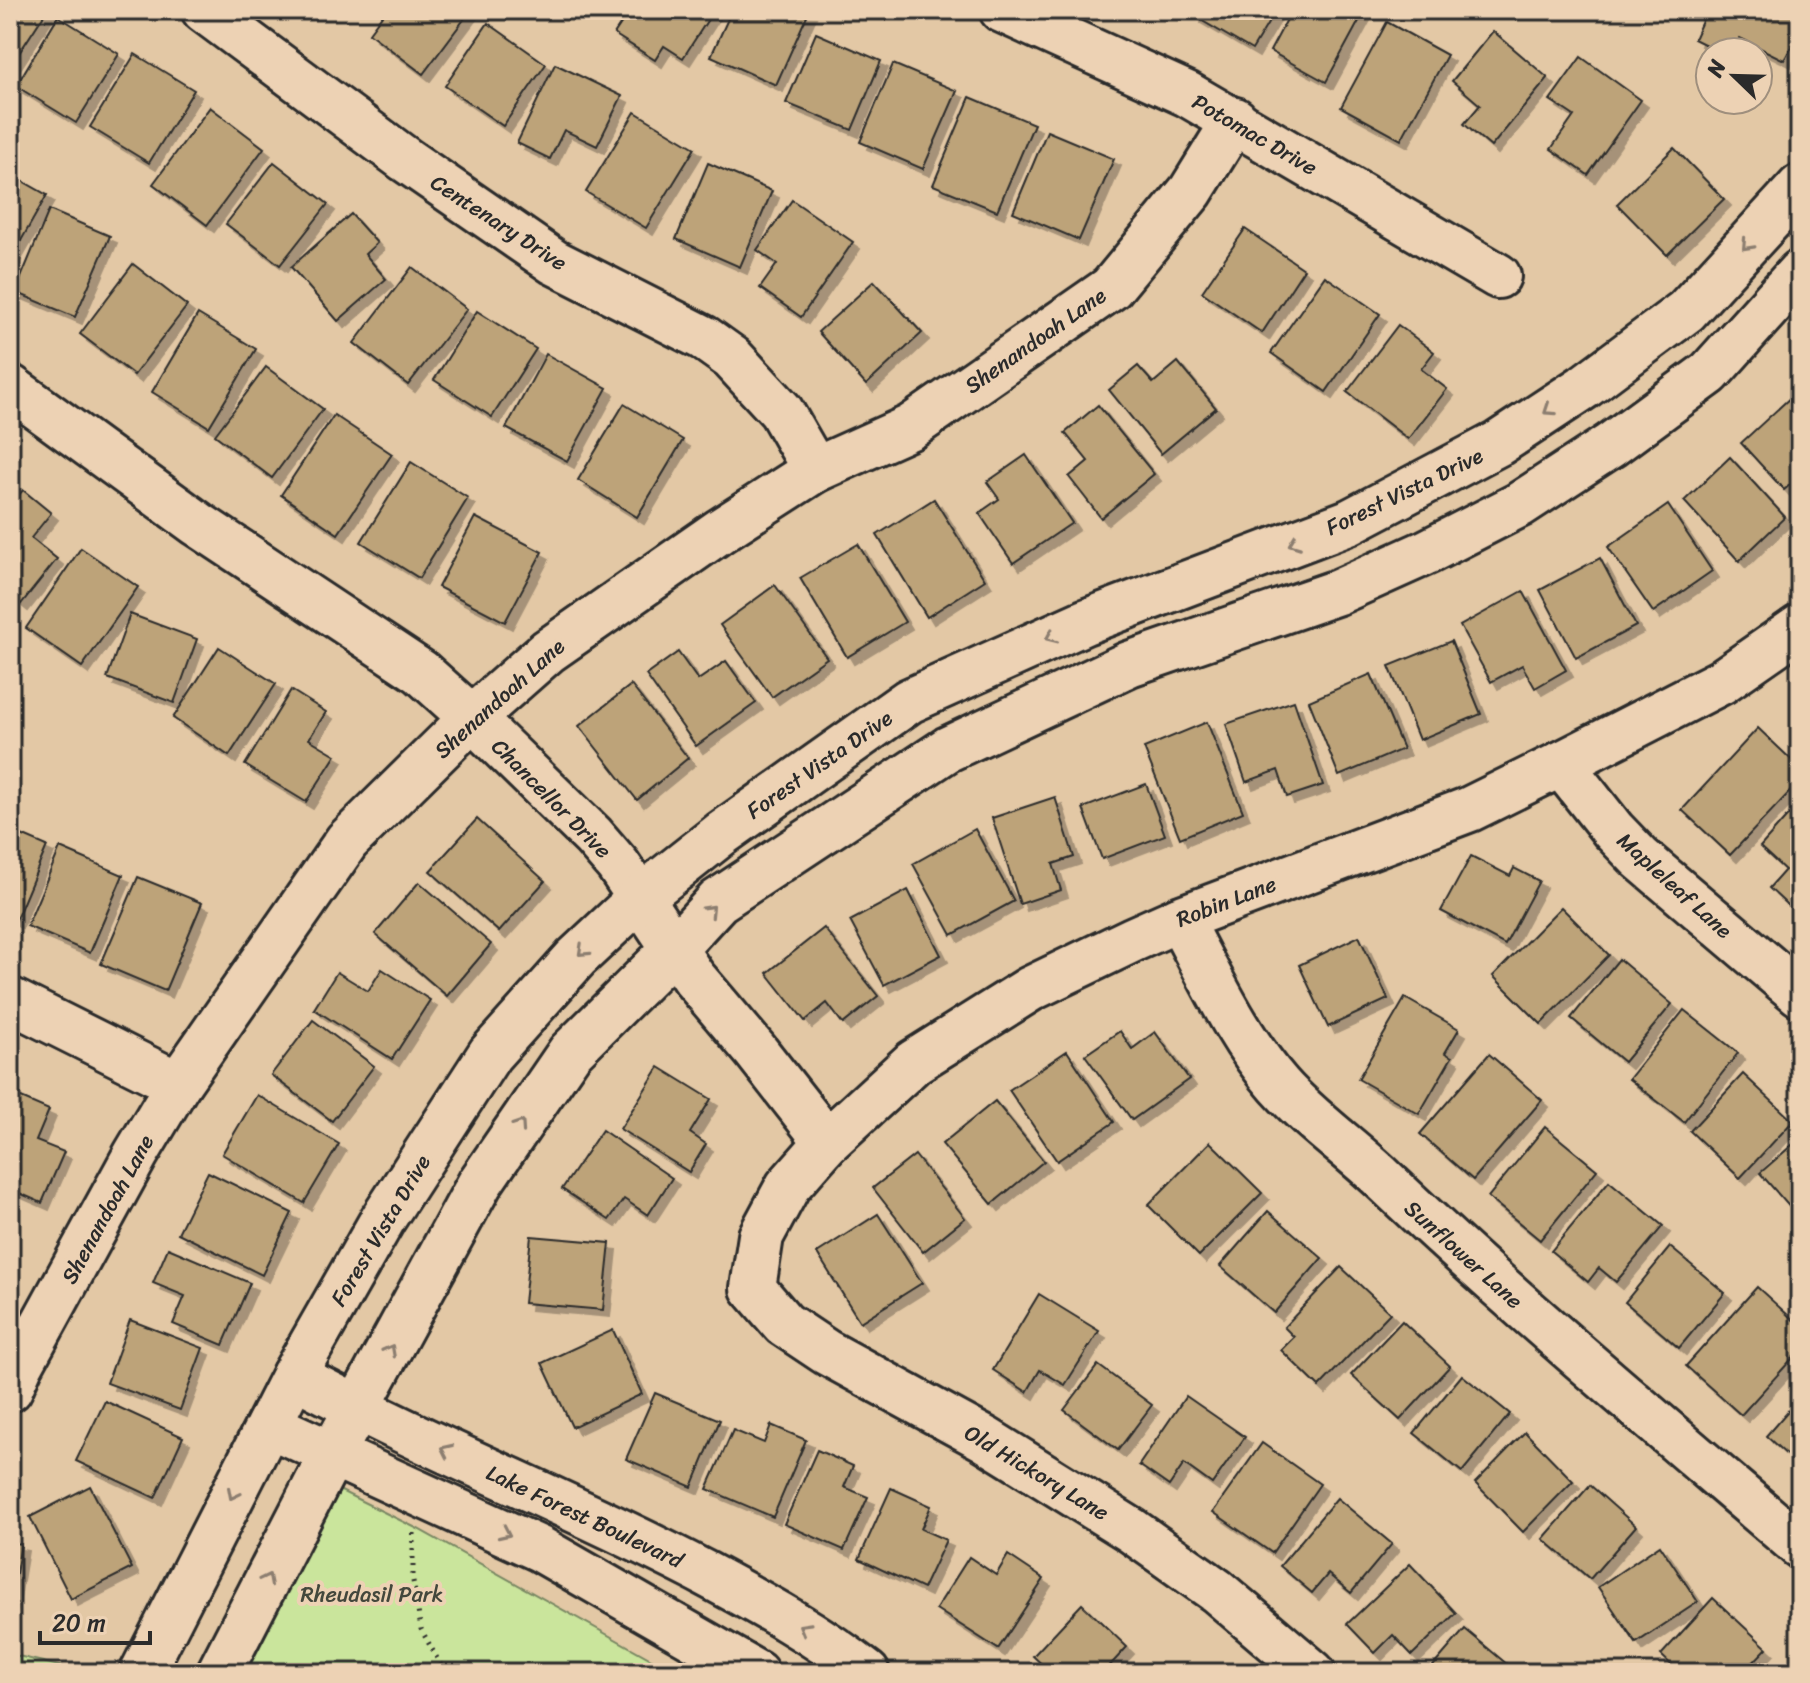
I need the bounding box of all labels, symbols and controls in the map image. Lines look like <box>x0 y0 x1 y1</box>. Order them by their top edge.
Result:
north arrow <box>1694 36 1774 116</box>
text: N <box>1695 53 1737 84</box>
street label: Potomac Drive <box>1184 83 1325 186</box>
street label: Centenary Drive <box>422 163 575 281</box>
one-way arrow <box>1743 235 1757 250</box>
street label: Shenandoah Lane <box>956 277 1115 404</box>
one-way arrow <box>1543 400 1557 415</box>
street label: Forest Vista Drive <box>1319 436 1490 547</box>
one-way arrow <box>1288 533 1302 549</box>
one-way arrow <box>1045 627 1060 643</box>
street label: Shenandoah Lane <box>425 628 574 768</box>
street label: Forest Vista Drive <box>738 699 901 830</box>
street label: Chancellor Drive <box>482 729 621 868</box>
street label: Mapleleaf Lane <box>1608 822 1742 949</box>
street label: Robin Lane <box>1170 864 1282 938</box>
one-way arrow <box>701 905 716 919</box>
one-way arrow <box>578 942 592 956</box>
one-way arrow <box>510 1119 525 1133</box>
street label: Shenandoah Lane <box>50 1127 165 1291</box>
street label: Forest Vista Drive <box>320 1146 442 1314</box>
street label: Sunflower Lane <box>1395 1190 1532 1319</box>
one-way arrow <box>380 1343 395 1358</box>
street label: Old Hickory Lane <box>957 1414 1117 1531</box>
one-way arrow <box>440 1444 454 1460</box>
street label: Lake Forest Boulevard <box>480 1454 691 1580</box>
one-way arrow <box>228 1485 243 1500</box>
one-way arrow <box>497 1523 511 1539</box>
one-way arrow <box>258 1572 273 1587</box>
park label: Rheudasil Park <box>301 1575 443 1614</box>
scale bar <box>40 1595 150 1645</box>
text: 20 m <box>52 1602 106 1644</box>
one-way arrow <box>798 1622 812 1638</box>

